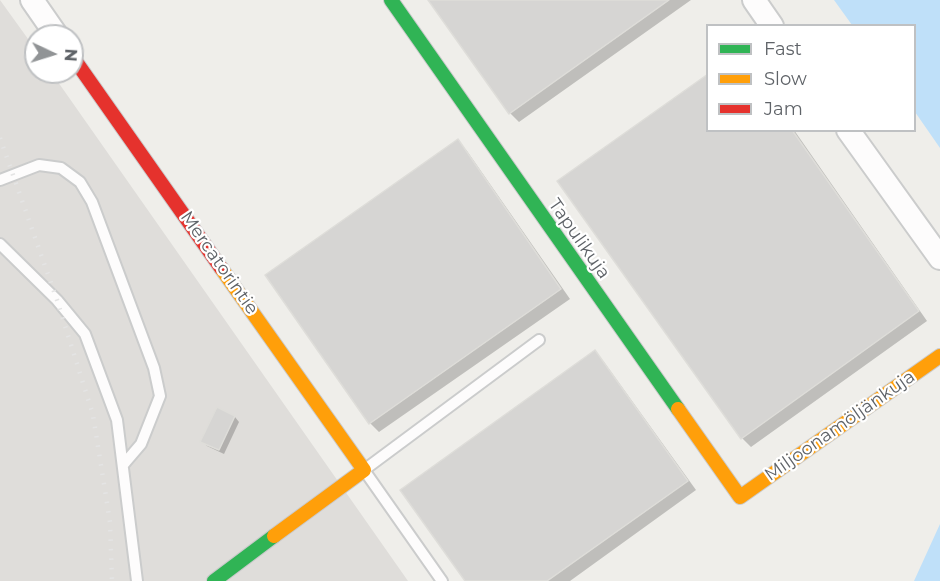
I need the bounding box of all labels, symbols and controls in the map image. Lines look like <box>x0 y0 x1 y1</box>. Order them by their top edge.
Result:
north arrow <box>24 24 84 84</box>
legend <box>706 24 916 132</box>
text: Fast <box>764 38 802 60</box>
text: N <box>61 48 80 62</box>
text: Slow <box>764 68 807 90</box>
text: Jam <box>764 98 803 120</box>
street label: Tapulikuja <box>544 195 614 283</box>
street label: Mercatorintie <box>175 207 263 319</box>
street label: Miljoonamöljänkuja <box>761 366 919 486</box>

